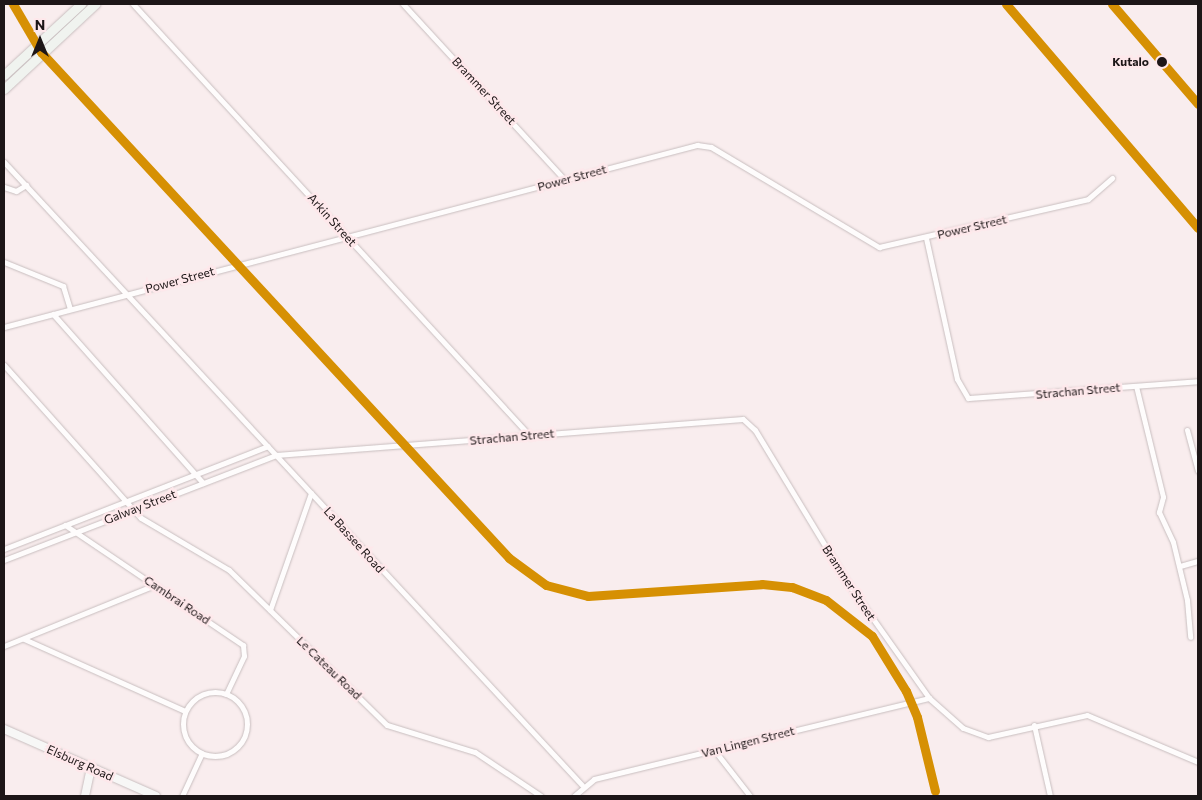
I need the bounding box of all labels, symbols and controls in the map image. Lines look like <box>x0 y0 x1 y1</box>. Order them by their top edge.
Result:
north arrow <box>15 15 65 65</box>
text: N <box>35 16 45 33</box>
marker: Kutalo <box>1153 53 1171 71</box>
street label: Brammer Street <box>449 54 519 128</box>
place label: Kutalo <box>1112 55 1149 69</box>
street label: Power Street <box>536 162 608 194</box>
street label: Arkin Street <box>305 191 359 249</box>
street label: Power Street <box>936 212 1008 242</box>
street label: Power Street <box>144 264 216 296</box>
street label: Strachan Street <box>1035 380 1121 402</box>
street label: Strachan Street <box>469 426 555 448</box>
street label: Galway Street <box>102 487 178 527</box>
street label: La Bassee Road <box>321 504 387 576</box>
street label: Brammer Street <box>819 543 879 623</box>
street label: Cambrai Road <box>141 573 213 627</box>
street label: Le Cateau Road <box>294 633 364 703</box>
street label: Van Lingen Street <box>700 723 796 761</box>
street label: Elsburg Road <box>45 742 115 784</box>

